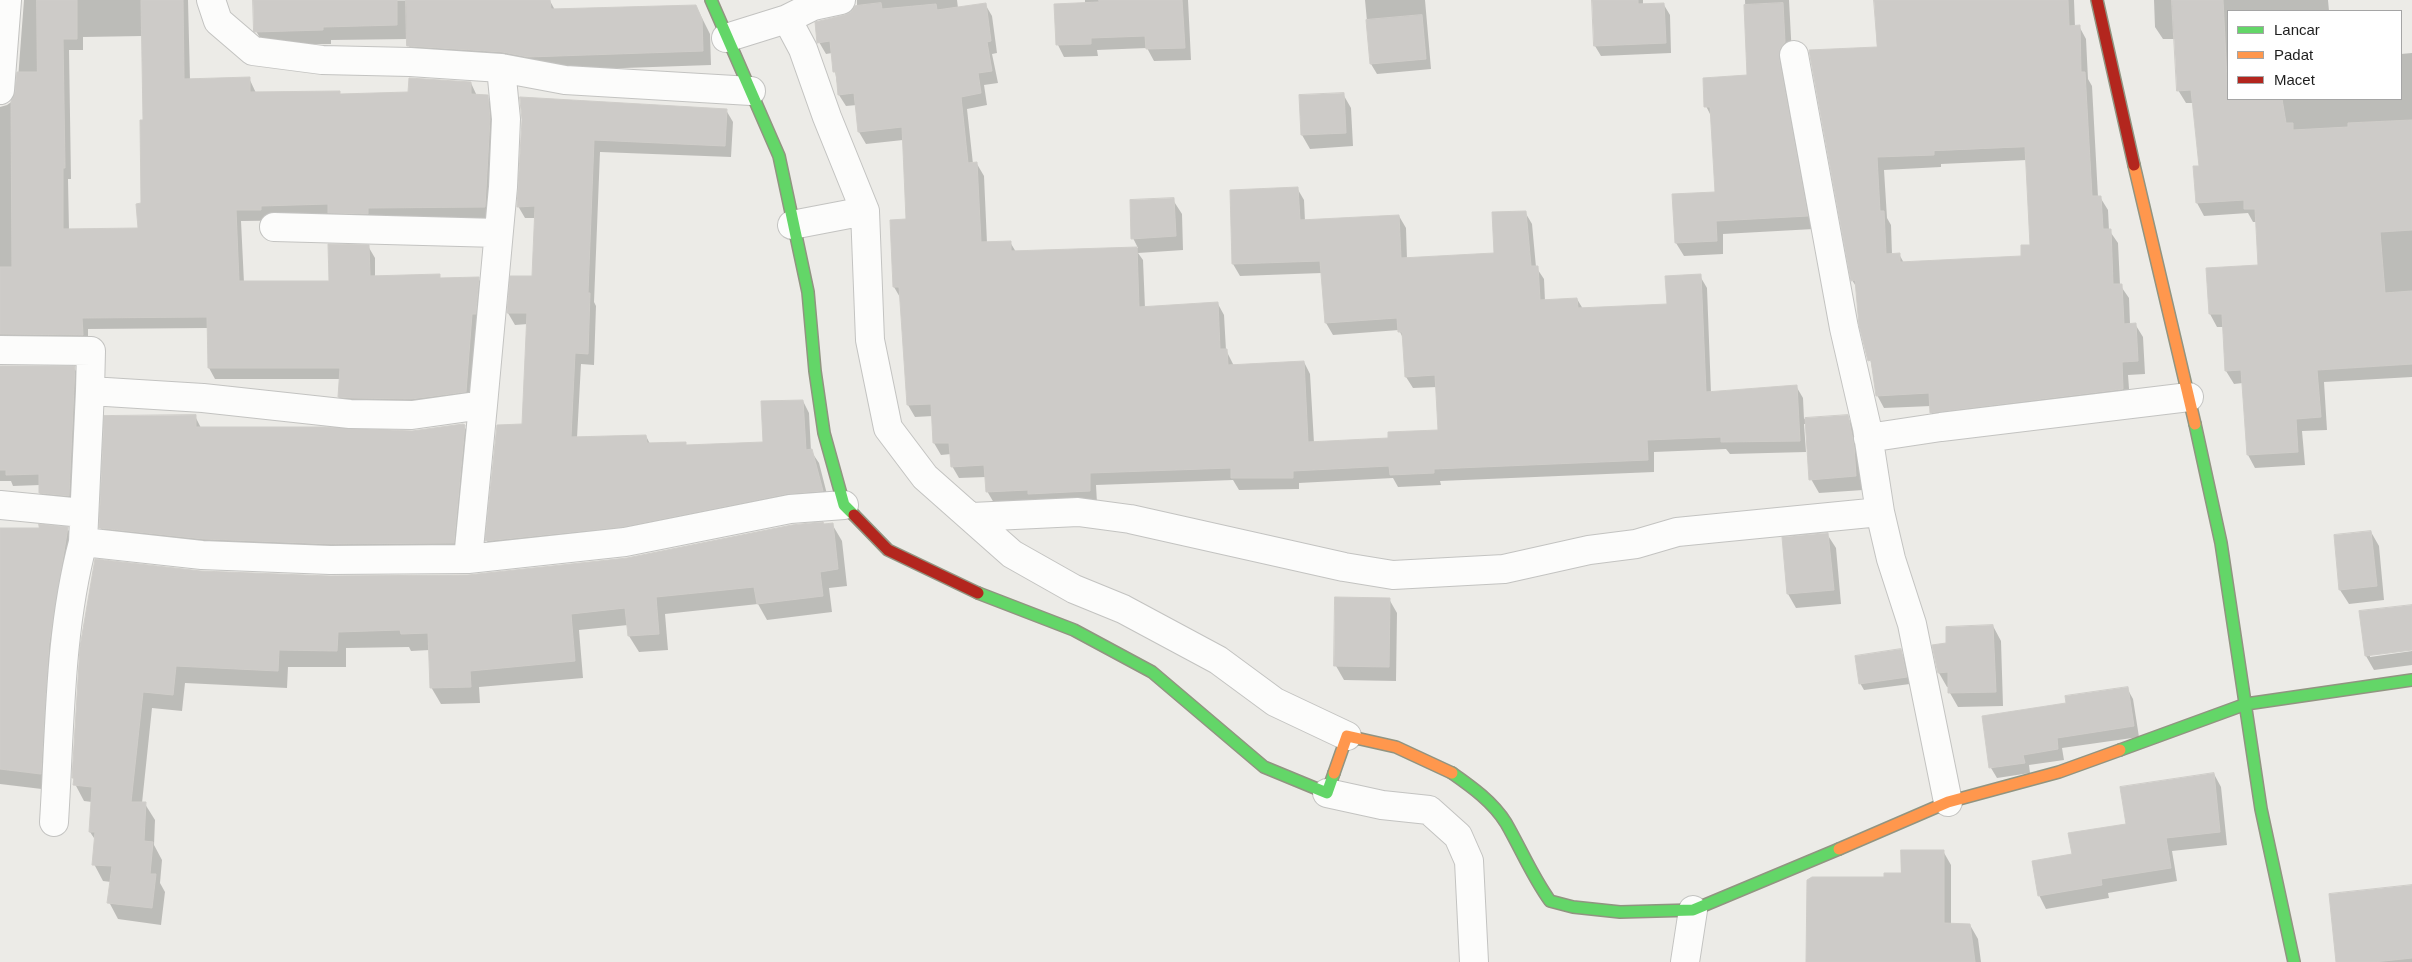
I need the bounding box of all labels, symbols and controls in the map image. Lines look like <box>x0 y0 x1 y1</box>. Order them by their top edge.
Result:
legend <box>2227 10 2402 100</box>
text: Lancar <box>2274 21 2320 38</box>
text: Padat <box>2274 46 2313 63</box>
text: Macet <box>2274 71 2315 88</box>

